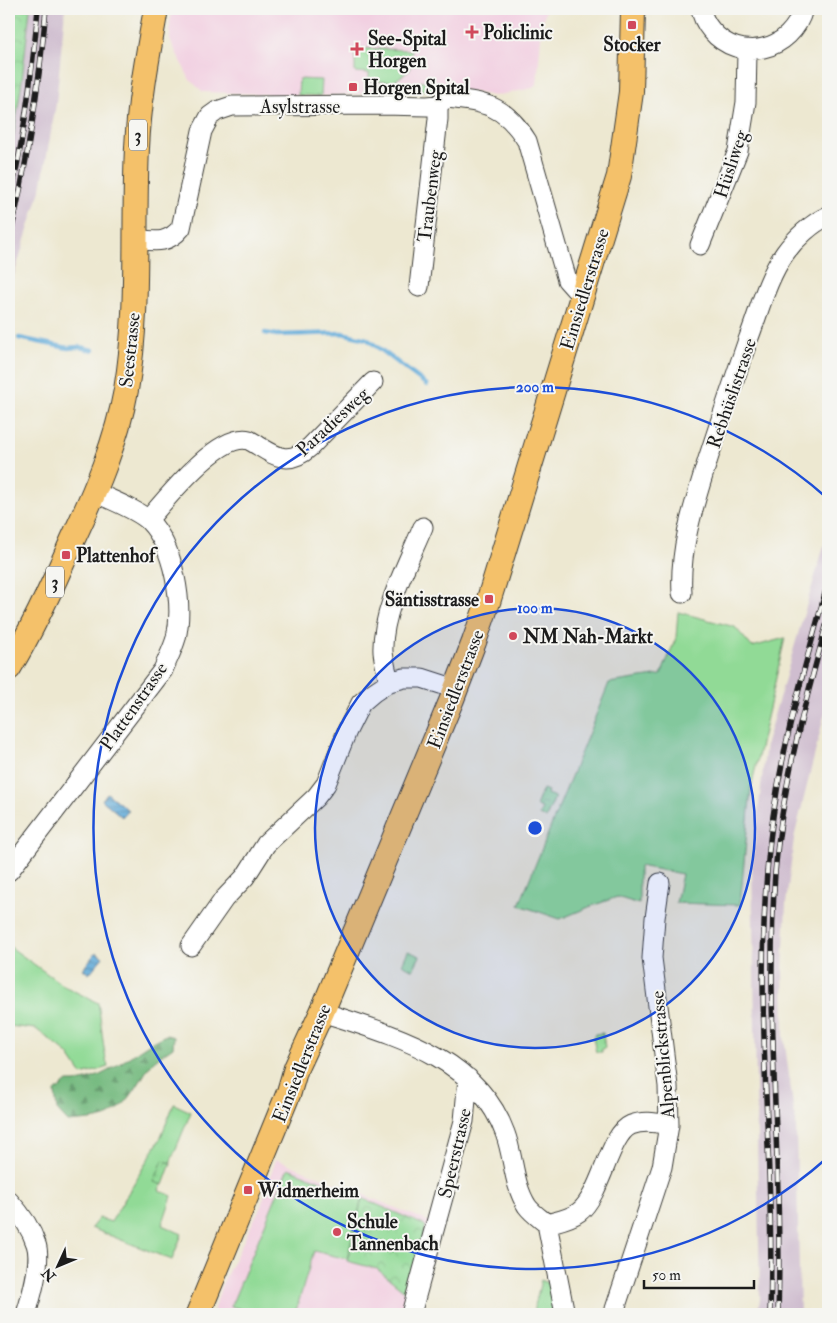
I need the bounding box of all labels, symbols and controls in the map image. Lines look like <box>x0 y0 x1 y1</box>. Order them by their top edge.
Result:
marker: Stocker <box>626 19 638 31</box>
place label: Policlinic <box>483 21 553 45</box>
marker: Policlinic <box>465 25 479 39</box>
place label: See-Spital Horgen <box>368 27 446 74</box>
place label: Stocker <box>603 33 662 57</box>
marker: See-Spital Horgen <box>350 42 364 56</box>
place label: Horgen Spital <box>363 76 470 101</box>
marker: Horgen Spital <box>347 81 359 93</box>
street label: Asylstrasse <box>259 95 340 119</box>
road number: 3 <box>129 120 147 150</box>
street label: Hüsliweg <box>709 127 753 201</box>
street label: Traubenweg <box>412 148 448 243</box>
street label: Einsiedlerstrasse <box>555 226 615 353</box>
street label: Seestrasse <box>114 312 146 389</box>
street label: Rebhüslistrasse <box>702 335 762 452</box>
text: 200 m <box>516 378 554 397</box>
street label: Paradiesweg <box>291 381 375 462</box>
place label: Plattenhof <box>76 544 158 568</box>
marker: Plattenhof <box>60 549 72 561</box>
road number: 3 <box>46 566 64 598</box>
place label: Säntisstrasse <box>385 588 479 612</box>
marker: Säntisstrasse <box>483 593 495 605</box>
text: 100 m <box>517 599 553 618</box>
place label: NM Nah-Markt <box>522 625 654 649</box>
street label: Einsiedlerstrasse <box>422 626 490 752</box>
marker: NM Nah-Markt <box>507 630 519 642</box>
street label: Plattenstrasse <box>95 658 173 755</box>
centre of rings <box>526 819 544 837</box>
street label: Alpenblickstrasse <box>645 990 682 1121</box>
street label: Einsiedlerstrasse <box>267 1001 337 1126</box>
street label: Speerstrasse <box>433 1106 478 1201</box>
place label: Widmerheim <box>257 1179 359 1203</box>
marker: Widmerheim <box>242 1184 254 1196</box>
place label: Schule Tannenbach <box>346 1210 439 1256</box>
marker: Schule Tannenbach <box>331 1226 343 1238</box>
north arrow <box>32 1240 82 1290</box>
scale bar <box>644 1258 754 1290</box>
text: N <box>38 1264 60 1286</box>
text: 50 m <box>652 1266 681 1285</box>

